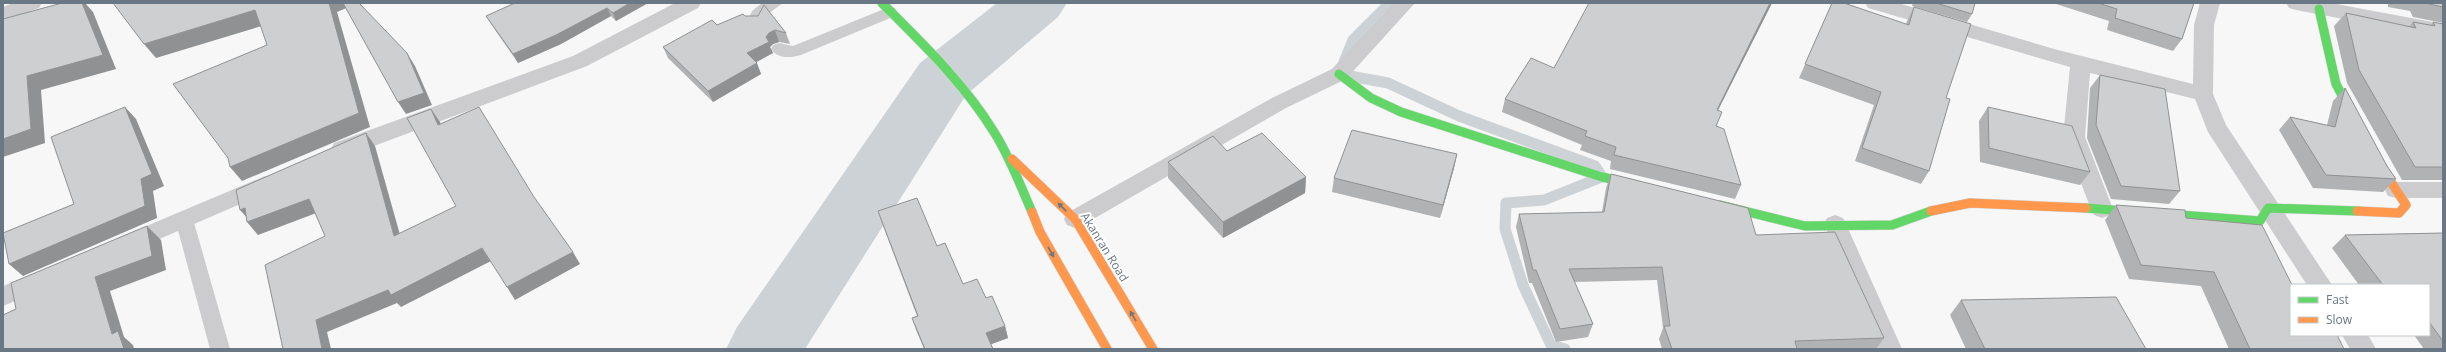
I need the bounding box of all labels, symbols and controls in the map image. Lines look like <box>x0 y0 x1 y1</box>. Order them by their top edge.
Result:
one-way arrow <box>1058 203 1067 212</box>
street label: Akanran Road <box>1077 209 1133 285</box>
one-way arrow <box>1048 246 1055 258</box>
legend <box>2290 284 2430 336</box>
text: Fast <box>2326 291 2349 308</box>
one-way arrow <box>1129 310 1136 322</box>
text: Slow <box>2326 311 2353 328</box>

